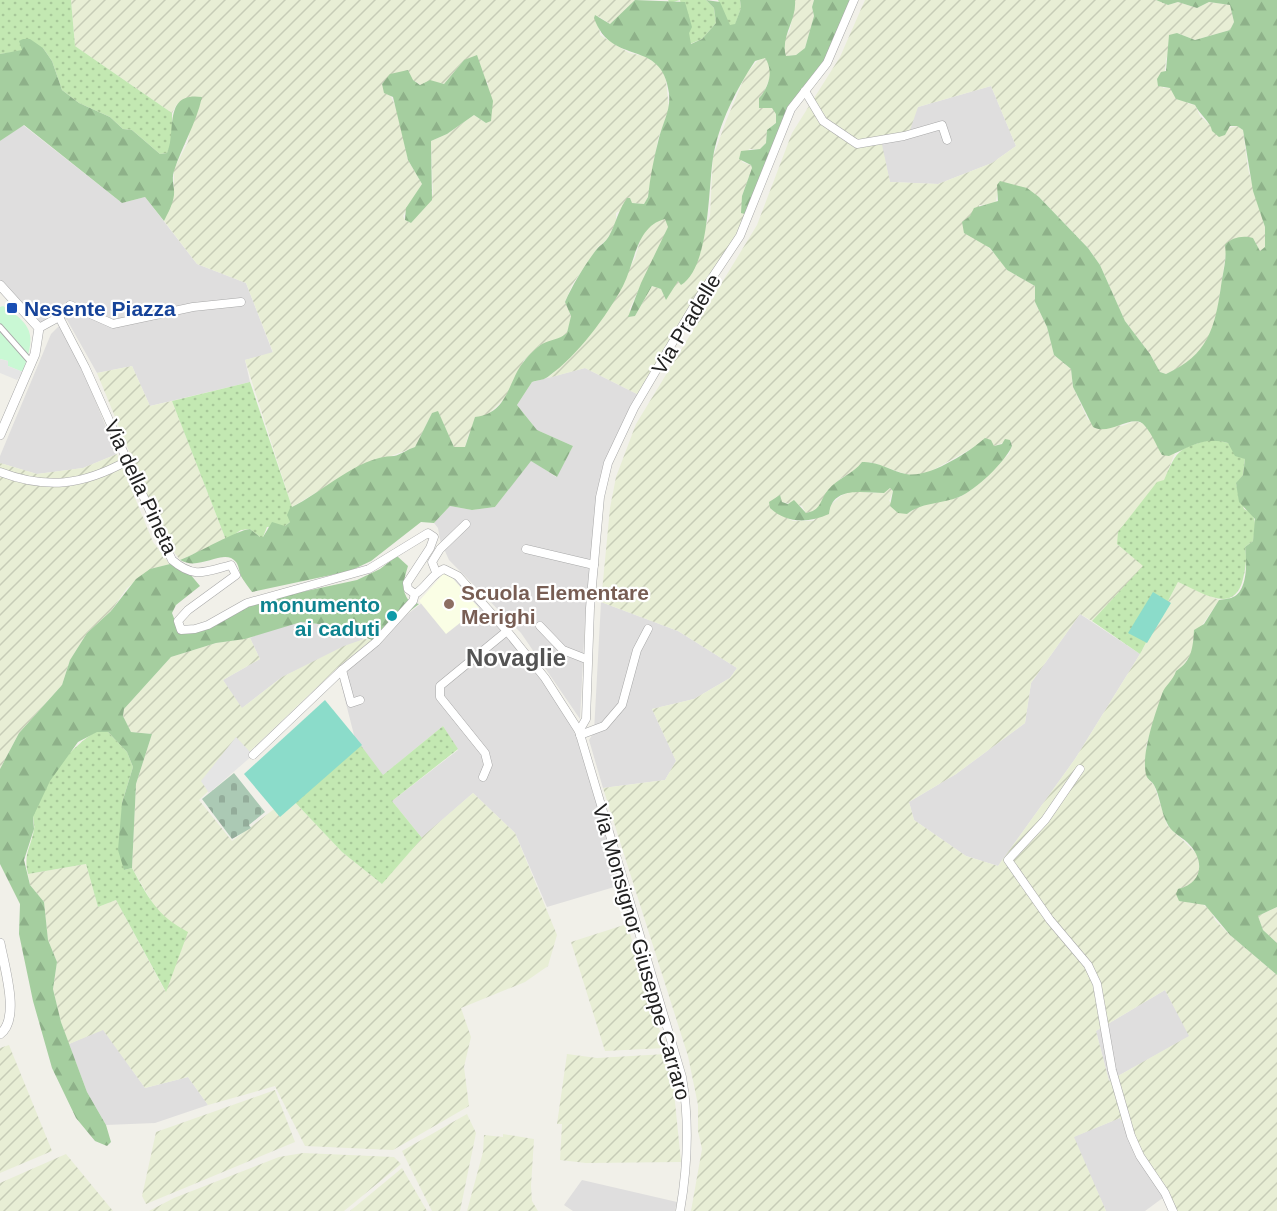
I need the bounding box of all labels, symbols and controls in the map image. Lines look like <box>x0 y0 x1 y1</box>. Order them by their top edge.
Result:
street label: Via Pradelle <box>647 270 725 378</box>
place label: Nesente Piazza <box>24 297 176 320</box>
marker: Nesente Piazza <box>5 301 19 315</box>
street label: Via della Pineta <box>100 416 182 558</box>
place label: Scuola Elementare Merighi <box>461 581 649 628</box>
place label: monumento ai caduti <box>260 593 380 640</box>
marker: Scuola Elementare Merighi <box>442 597 456 611</box>
marker: monumento ai caduti <box>385 609 399 623</box>
district label: Novaglie <box>466 644 566 671</box>
street label: Via Monsignor Giuseppe Carraro <box>589 801 695 1103</box>

